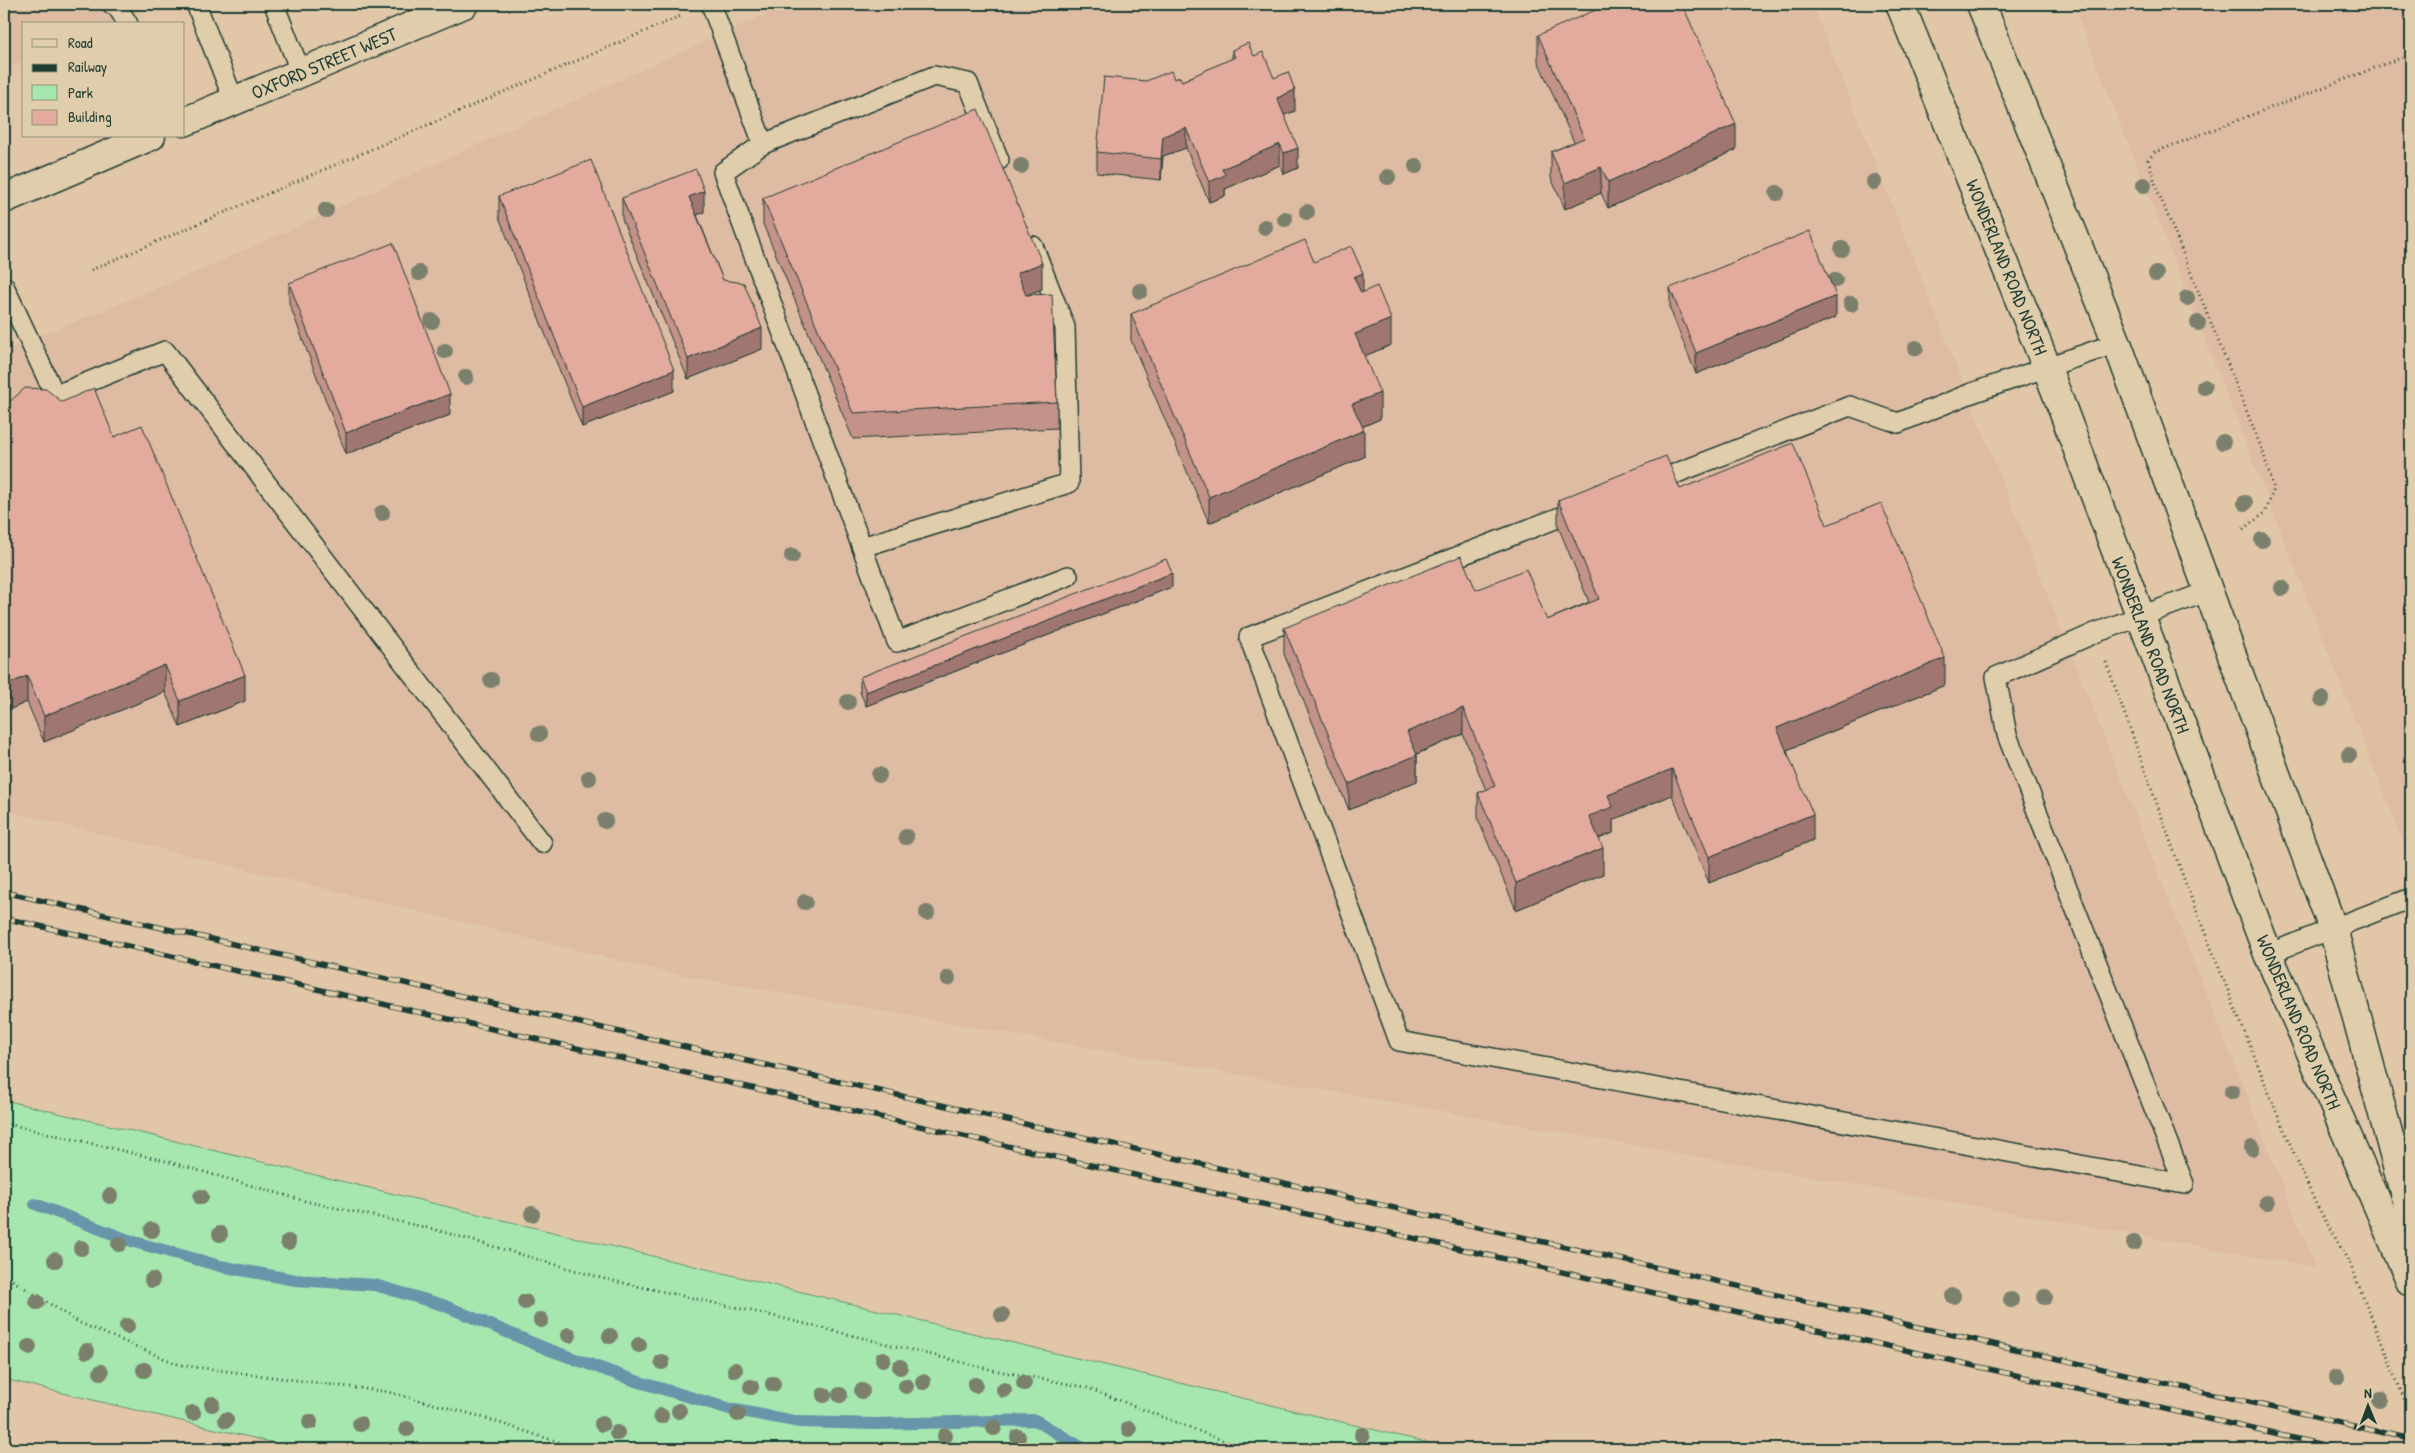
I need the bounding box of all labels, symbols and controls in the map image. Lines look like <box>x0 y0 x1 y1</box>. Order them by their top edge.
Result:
street label: OXFORD STREET WEST <box>247 20 402 105</box>
legend <box>22 22 185 138</box>
text: Road <box>68 32 93 53</box>
text: Railway <box>68 56 107 77</box>
text: Park <box>68 82 93 103</box>
text: Building <box>68 106 112 127</box>
street label: WONDERLAND ROAD NORTH <box>1960 175 2054 359</box>
street label: WONDERLAND ROAD NORTH <box>2105 553 2197 737</box>
street label: WONDERLAND ROAD NORTH <box>2250 931 2348 1113</box>
north arrow <box>2342 1380 2392 1430</box>
text: N <box>2364 1383 2372 1402</box>

